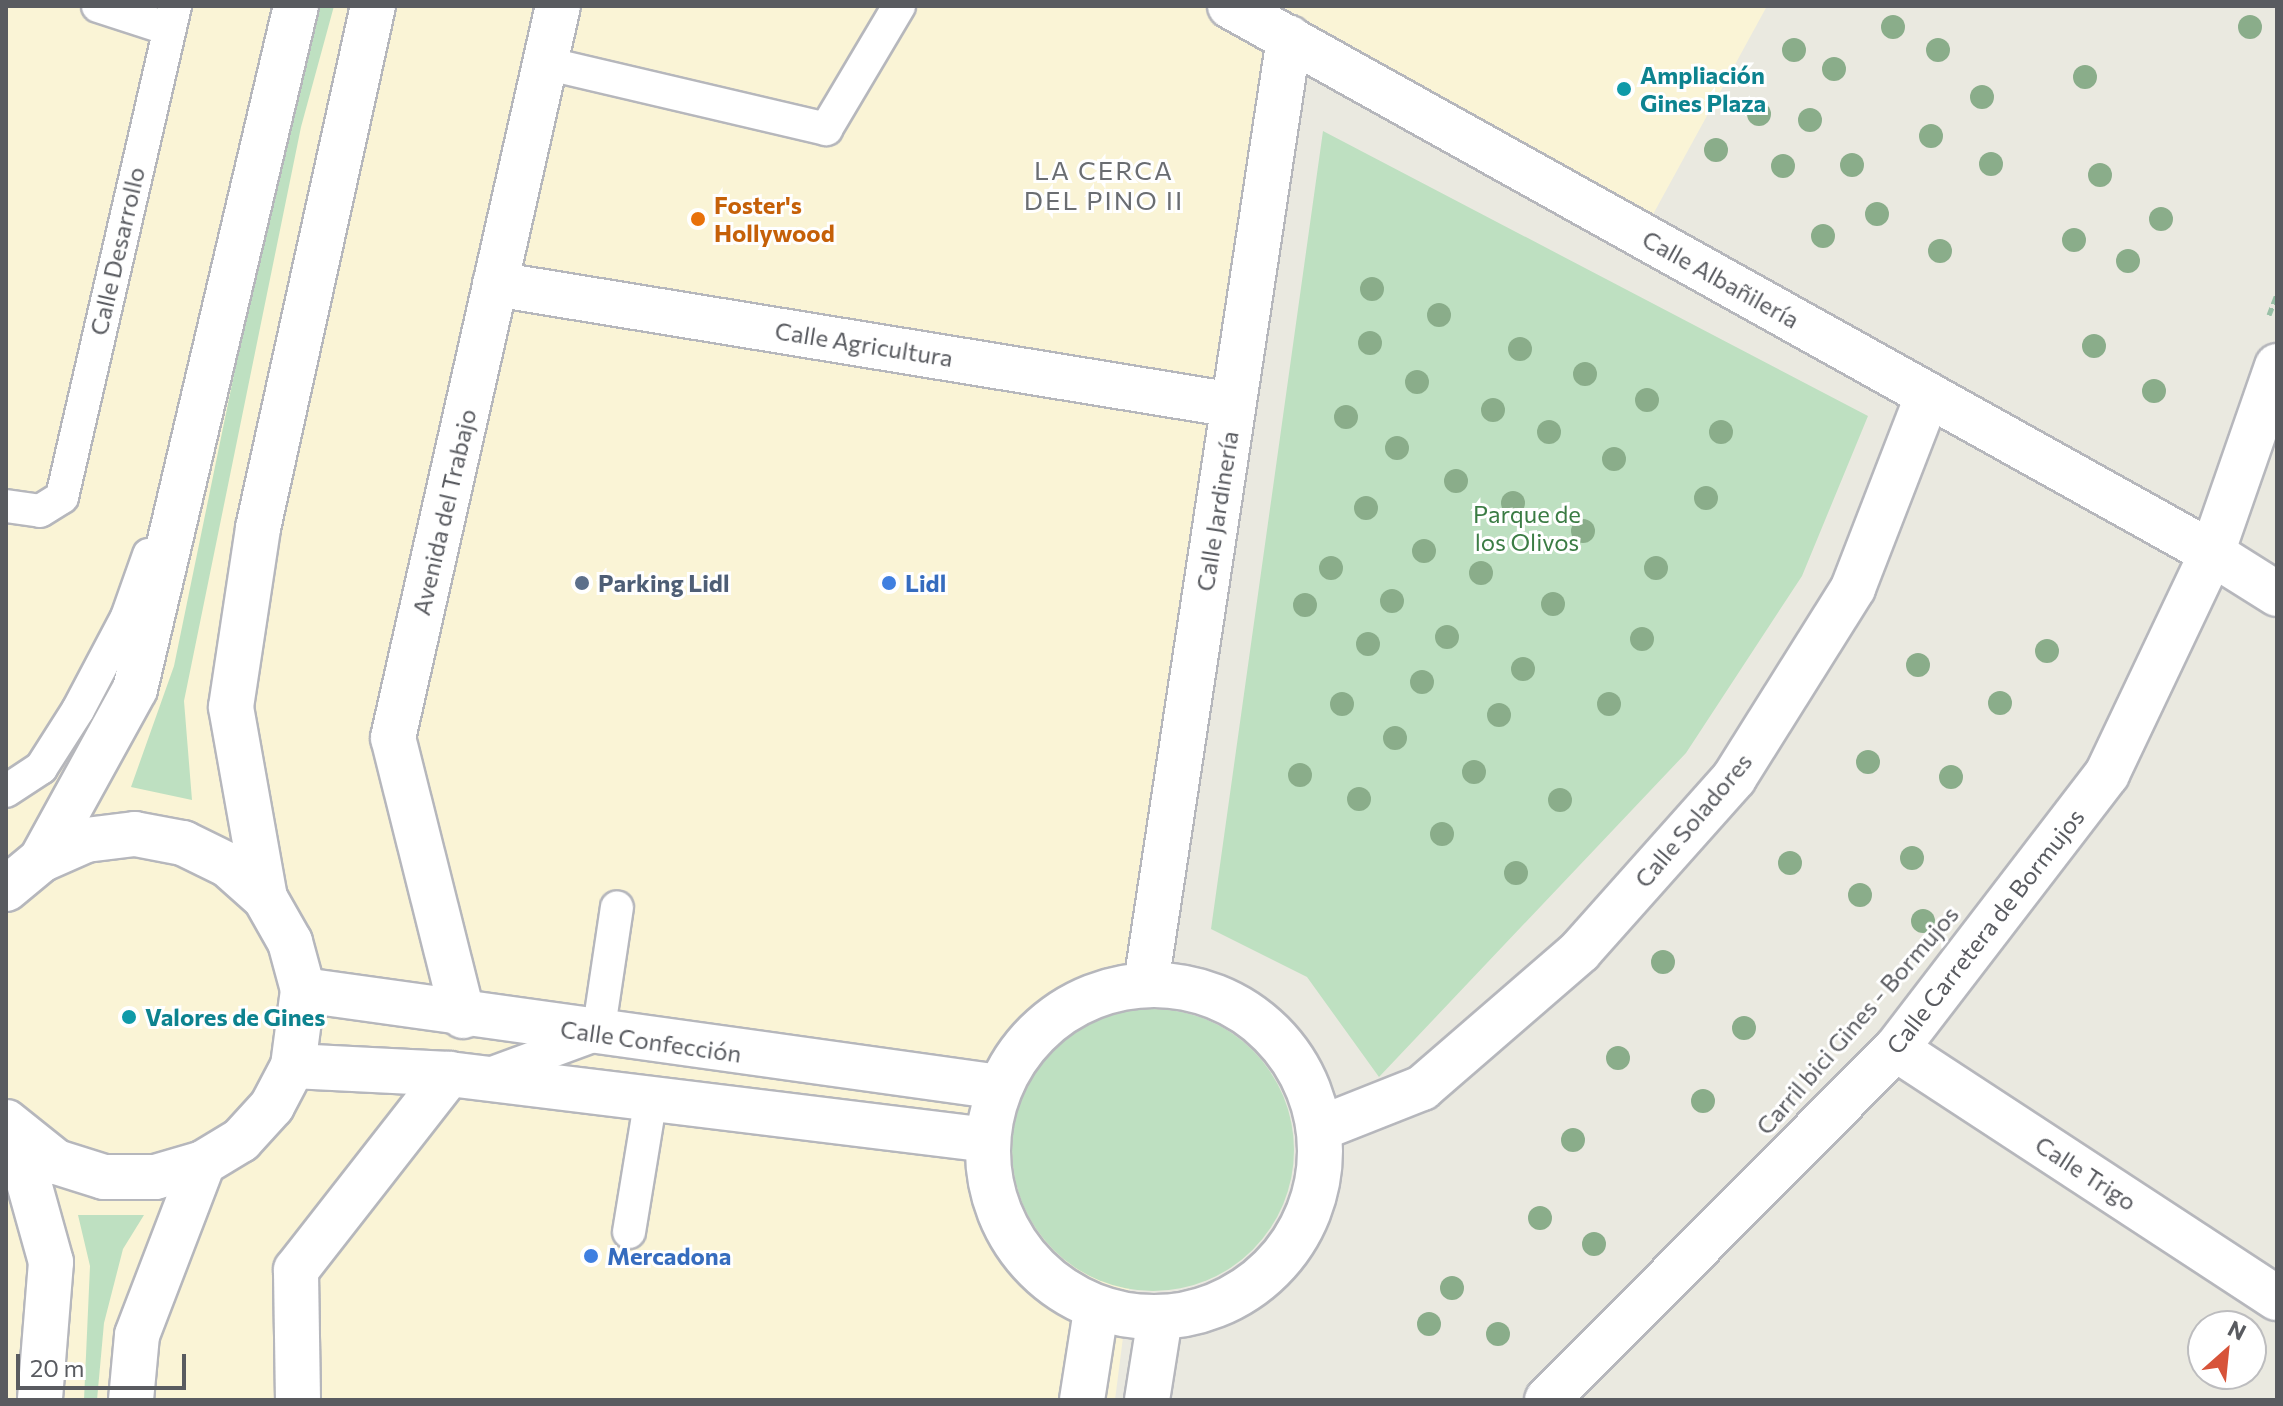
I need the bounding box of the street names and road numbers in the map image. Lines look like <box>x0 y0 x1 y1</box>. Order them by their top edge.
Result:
street label: Calle Desarrollo <box>84 164 150 338</box>
street label: Calle Albañilería <box>1638 224 1804 334</box>
street label: Calle Agricultura <box>773 316 955 372</box>
street label: Avenida del Trabajo <box>406 406 482 618</box>
street label: Calle Jardinería <box>1190 429 1244 593</box>
street label: Calle Soladores <box>1628 747 1758 893</box>
street label: Calle Carretera de Bormujos <box>1880 803 2090 1059</box>
street label: Carril bici Gines - Bormujos <box>1750 900 1964 1140</box>
street label: Calle Confección <box>559 1014 743 1068</box>
street label: Calle Trigo <box>2030 1130 2142 1216</box>

